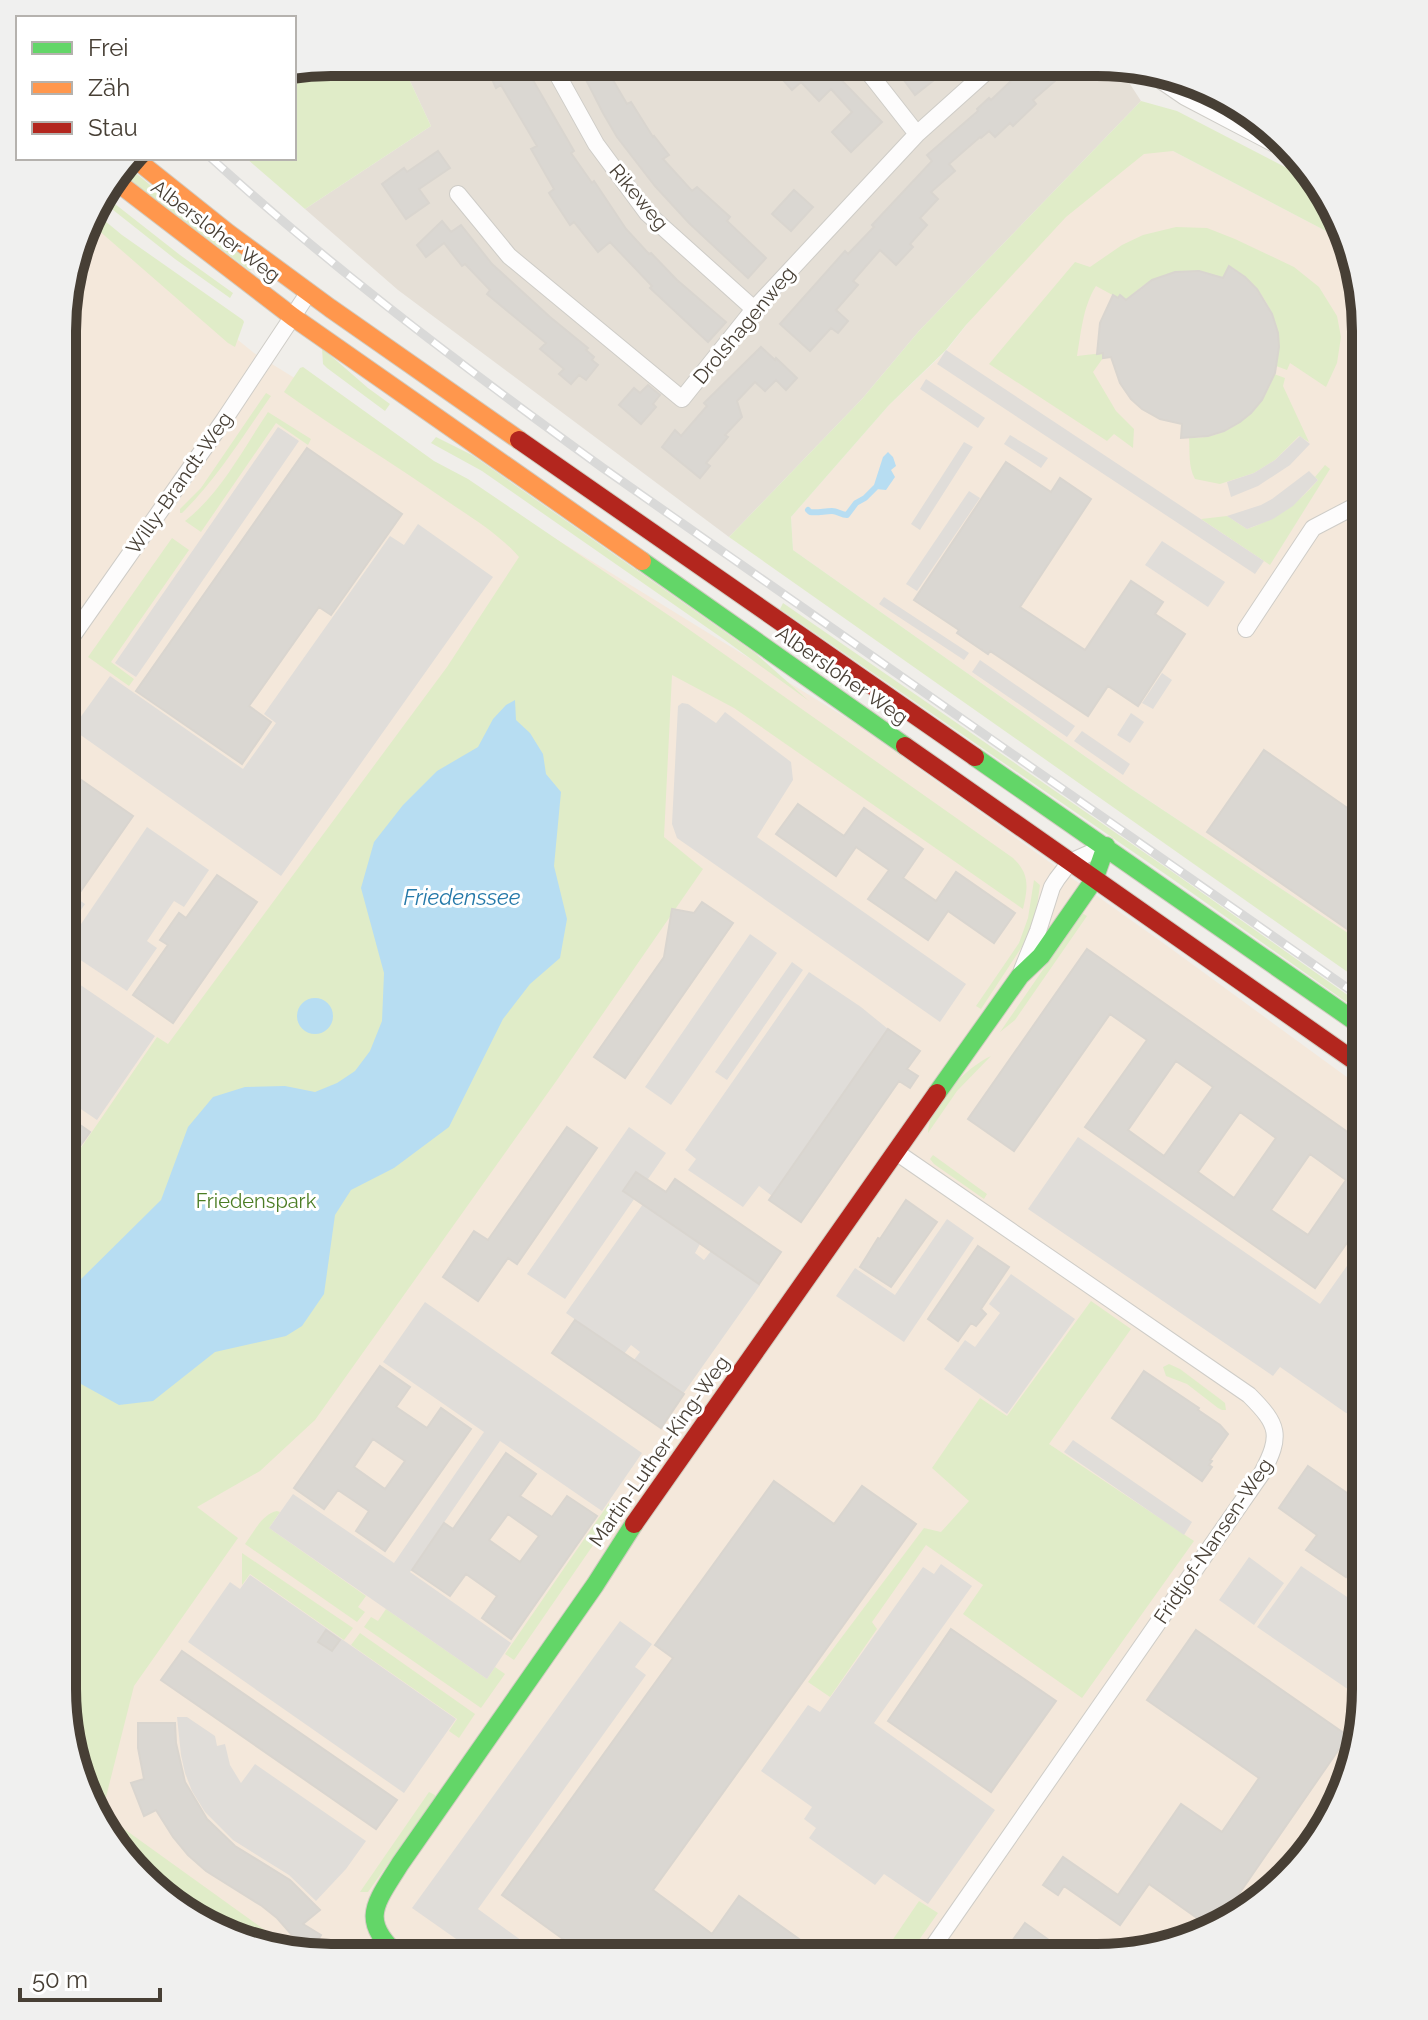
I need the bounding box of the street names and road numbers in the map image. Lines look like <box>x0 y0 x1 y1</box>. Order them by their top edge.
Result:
street label: Rikeweg <box>604 159 674 235</box>
street label: Albersloher Weg <box>147 175 285 287</box>
street label: Drolshagenweg <box>688 261 800 389</box>
street label: Willy-Brandt-Weg <box>121 407 237 559</box>
street label: Albersloher Weg <box>772 621 912 729</box>
street label: Martin-Luther-King-Weg <box>584 1351 734 1551</box>
street label: Fridtjof-Nansen-Weg <box>1149 1454 1277 1628</box>

